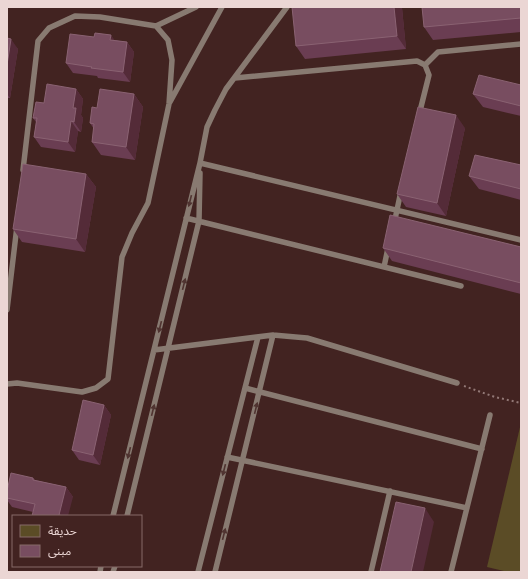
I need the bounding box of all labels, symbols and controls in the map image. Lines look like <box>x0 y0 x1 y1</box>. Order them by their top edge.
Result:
one-way arrow <box>187 194 193 207</box>
one-way arrow <box>181 278 187 290</box>
one-way arrow <box>156 321 162 333</box>
one-way arrow <box>253 402 259 414</box>
one-way arrow <box>150 404 156 416</box>
one-way arrow <box>125 447 131 459</box>
one-way arrow <box>221 464 227 476</box>
legend <box>12 515 142 567</box>
text: حديقة <box>48 524 77 538</box>
one-way arrow <box>222 528 228 540</box>
text: مبنى <box>48 544 71 558</box>

